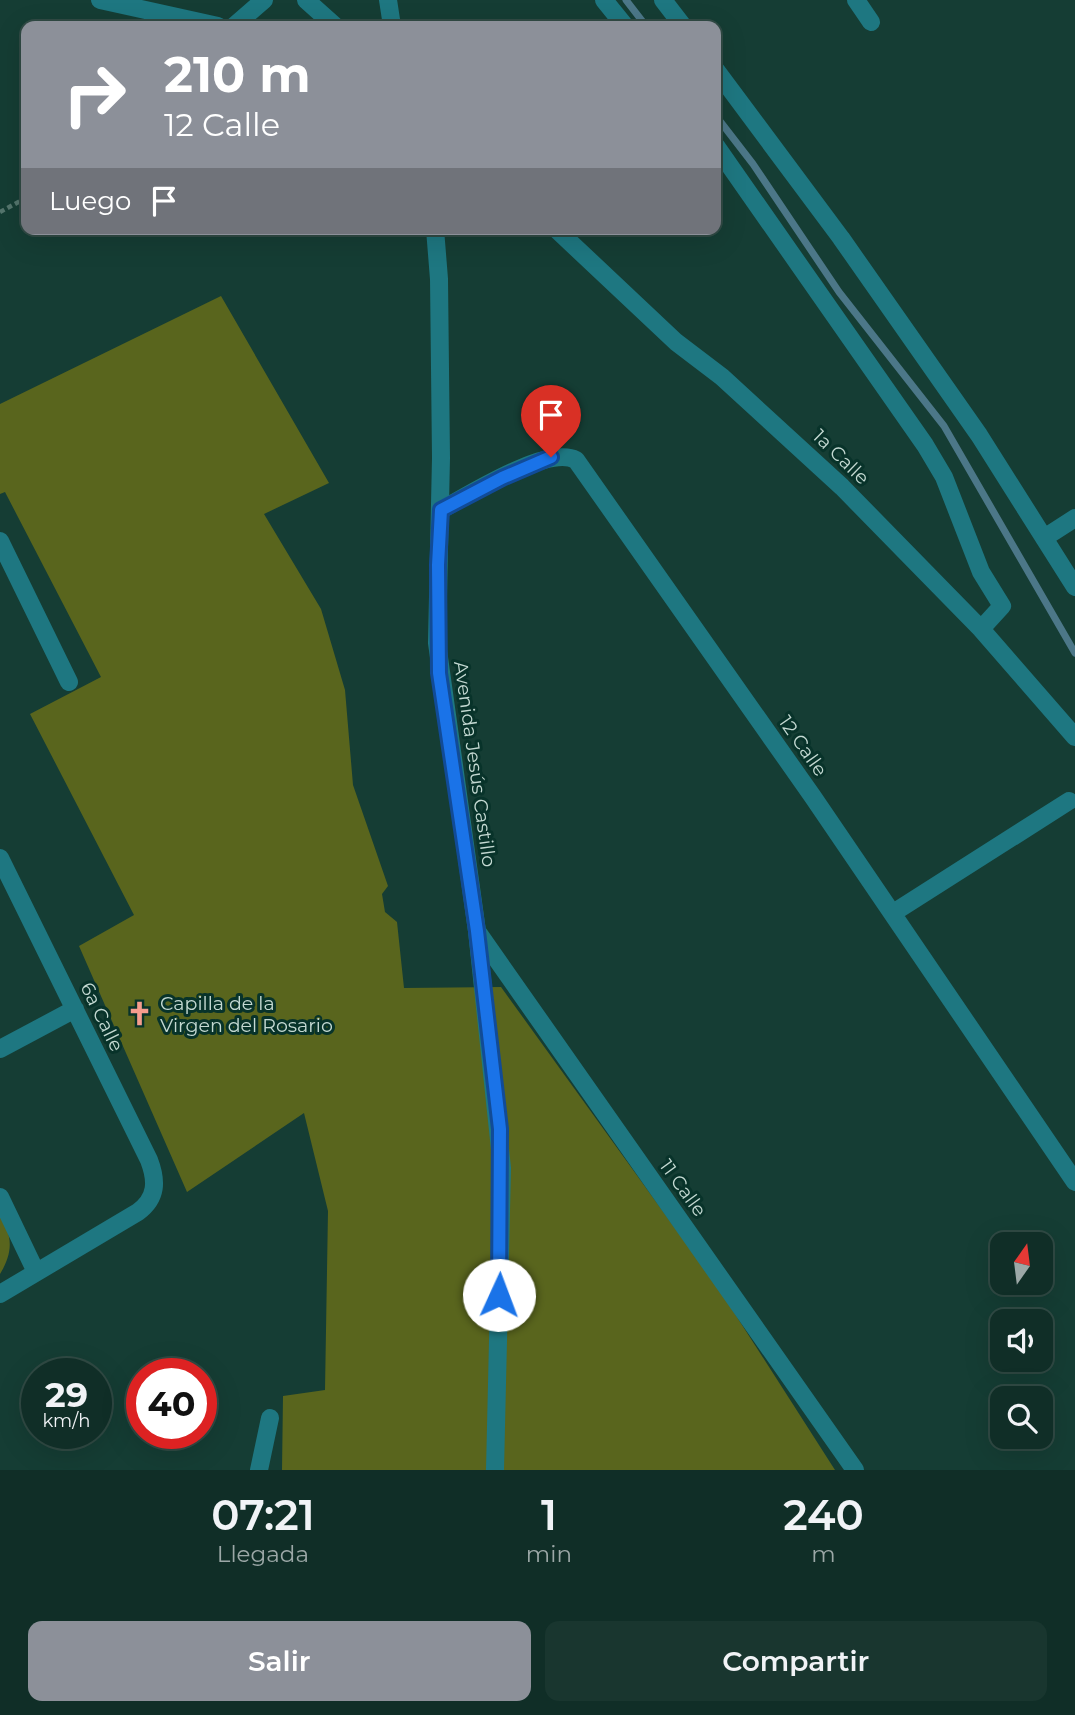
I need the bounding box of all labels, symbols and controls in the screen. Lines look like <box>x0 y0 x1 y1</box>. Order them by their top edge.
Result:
text: 210 m <box>164 45 311 104</box>
icon: right <box>49 49 140 140</box>
text: 12 Calle <box>164 105 280 144</box>
icon: arrive <box>145 182 183 220</box>
text: Luego <box>49 185 131 217</box>
pin <box>521 385 581 457</box>
icon: arrive <box>532 396 570 434</box>
street label: 1a Calle <box>808 425 874 489</box>
street label: Avenida Jesús Castillo <box>449 660 501 869</box>
street label: 12 Calle <box>774 711 832 781</box>
street label: 6a Calle <box>75 979 129 1055</box>
place label: Capilla de la Virgen del Rosario <box>160 992 333 1037</box>
church icon: Capilla de la Virgen del Rosario <box>126 1000 154 1028</box>
street label: 11 Calle <box>655 1155 711 1221</box>
north arrow <box>990 1232 1054 1295</box>
map controls <box>990 1232 1053 1449</box>
position arrow <box>462 1258 536 1332</box>
button: sound <box>990 1309 1053 1372</box>
speed limit sign: 40 <box>126 1358 217 1449</box>
text: 29 <box>45 1373 88 1416</box>
button: search <box>990 1386 1053 1449</box>
text: km/h <box>42 1410 91 1432</box>
text: 07:21 <box>211 1489 315 1541</box>
text: 1 <box>541 1489 557 1541</box>
text: 240 <box>783 1489 864 1541</box>
text: Llegada <box>217 1540 309 1568</box>
text: min <box>526 1540 572 1568</box>
text: m <box>811 1540 836 1568</box>
button: Salir <box>28 1621 531 1701</box>
button: Compartir <box>545 1621 1047 1701</box>

